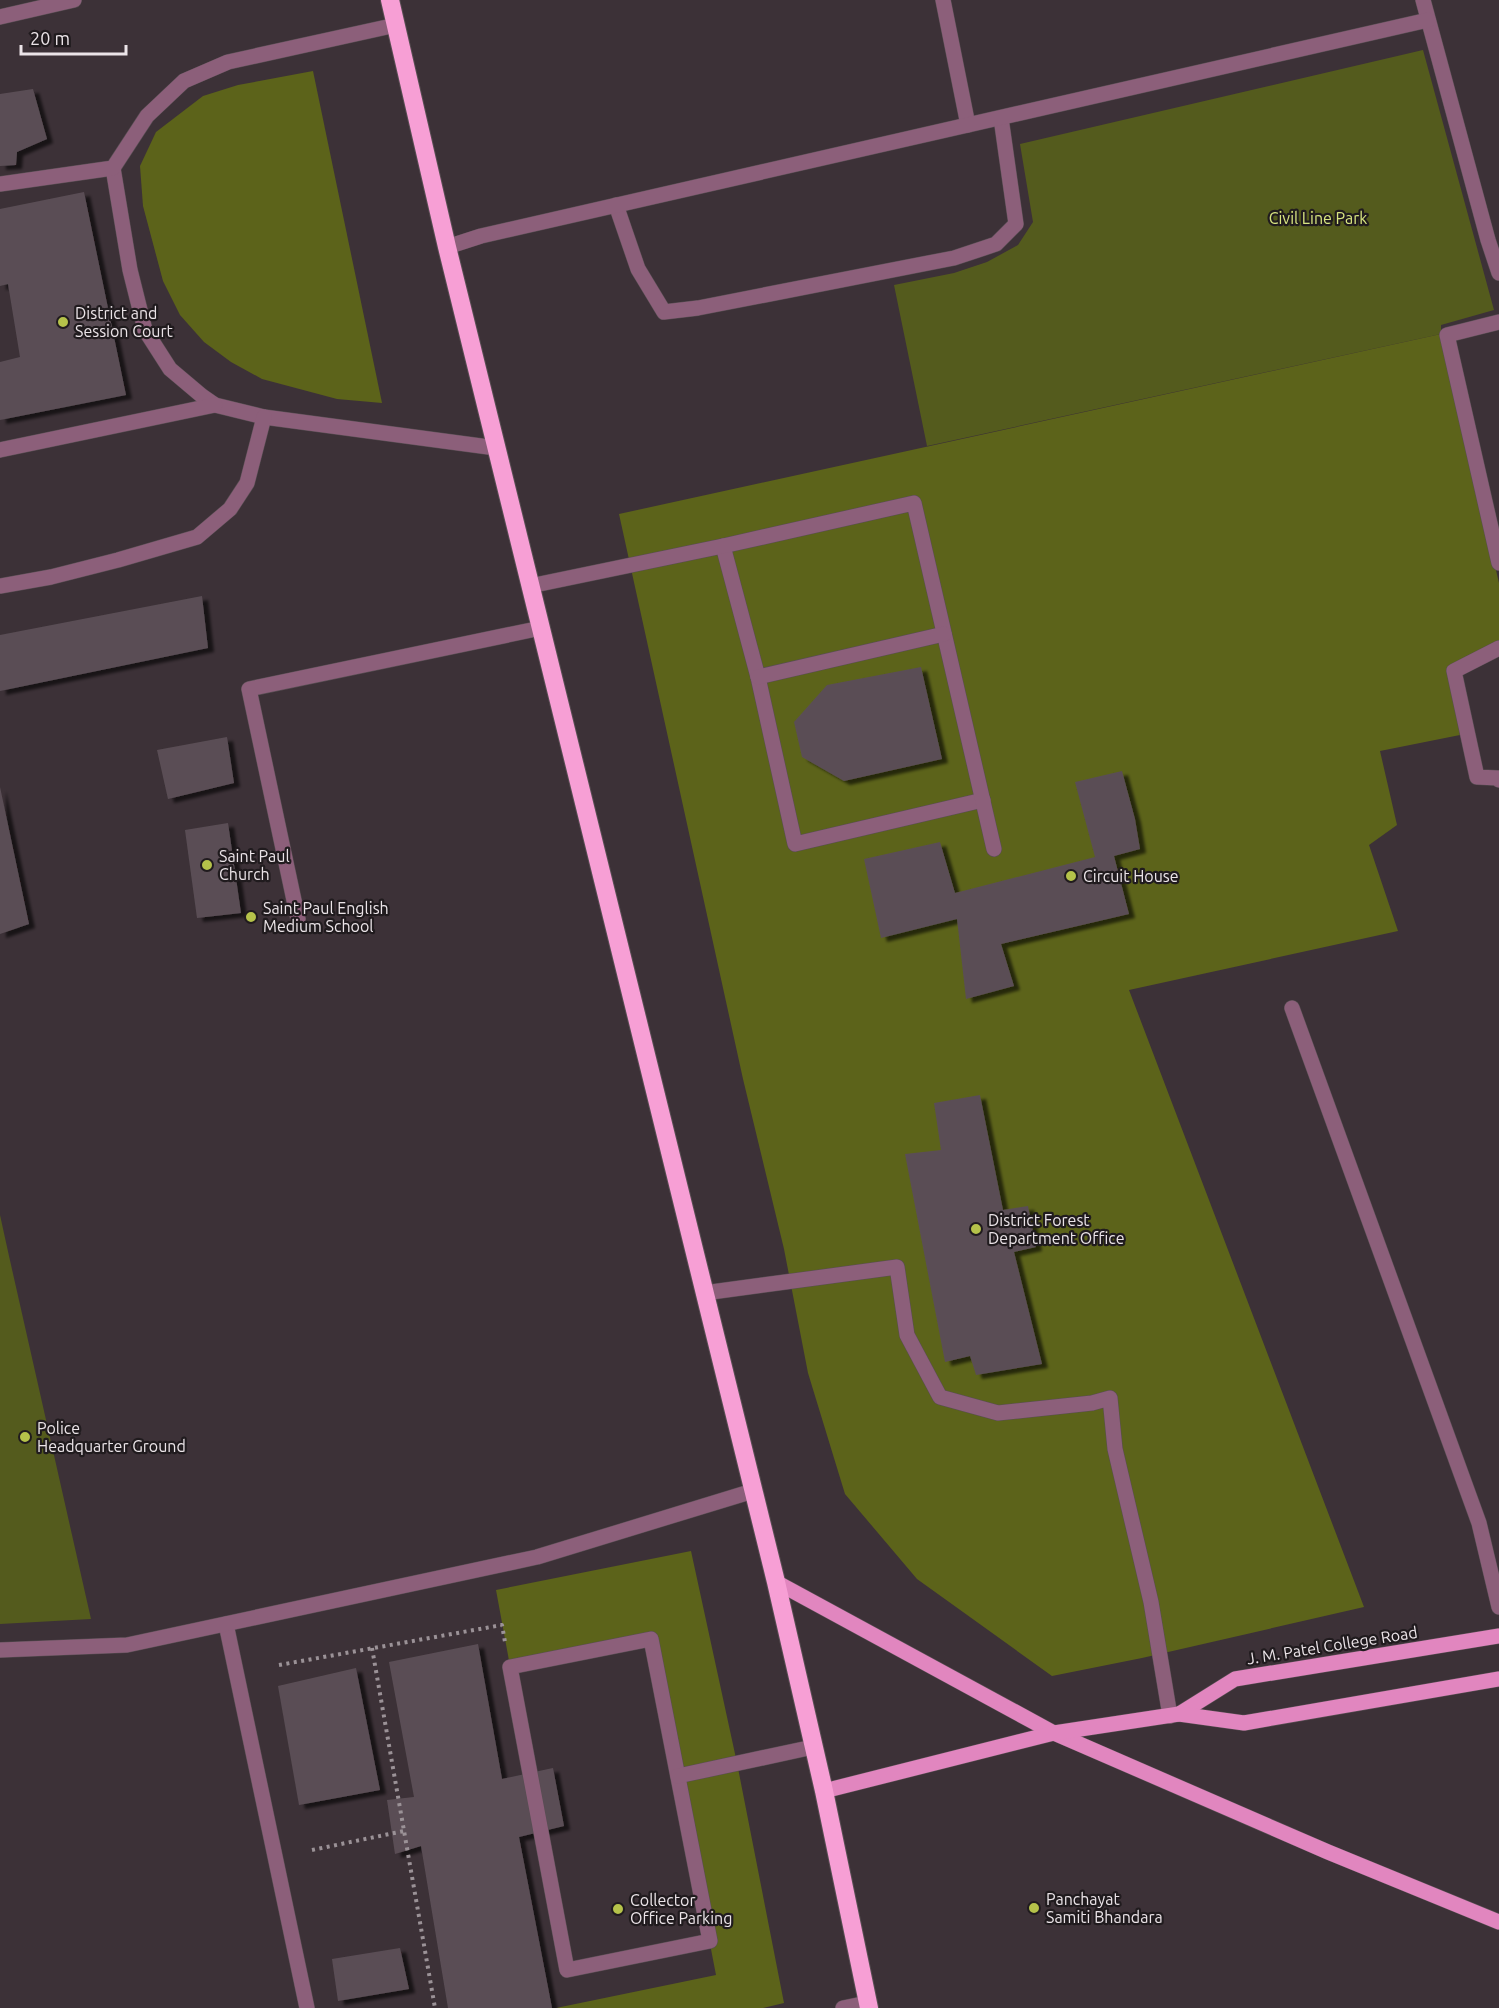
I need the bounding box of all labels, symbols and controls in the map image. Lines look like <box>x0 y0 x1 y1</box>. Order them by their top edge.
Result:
scale bar <box>21 18 126 56</box>
text: 20 m <box>30 28 70 48</box>
park label: Civil Line Park <box>1269 209 1367 227</box>
place label: District and Session Court <box>75 304 174 340</box>
marker: District and Session Court <box>56 315 70 329</box>
place label: Saint Paul Church <box>219 847 290 883</box>
marker: Saint Paul Church <box>200 858 214 872</box>
place label: Circuit House <box>1083 867 1179 885</box>
marker: Circuit House <box>1064 869 1078 883</box>
place label: Saint Paul English Medium School <box>263 899 389 935</box>
marker: Saint Paul English Medium School <box>244 910 258 924</box>
place label: District Forest Department Office <box>988 1211 1125 1247</box>
marker: District Forest Department Office <box>969 1222 983 1236</box>
place label: Police Headquarter Ground <box>37 1419 186 1455</box>
marker: Police Headquarter Ground <box>18 1430 32 1444</box>
street label: J. M. Patel College Road <box>1245 1623 1419 1667</box>
place label: Panchayat Samiti Bhandara <box>1046 1890 1163 1926</box>
place label: Collector Office Parking <box>630 1891 732 1927</box>
marker: Panchayat Samiti Bhandara <box>1027 1901 1041 1915</box>
marker: Collector Office Parking <box>611 1902 625 1916</box>

